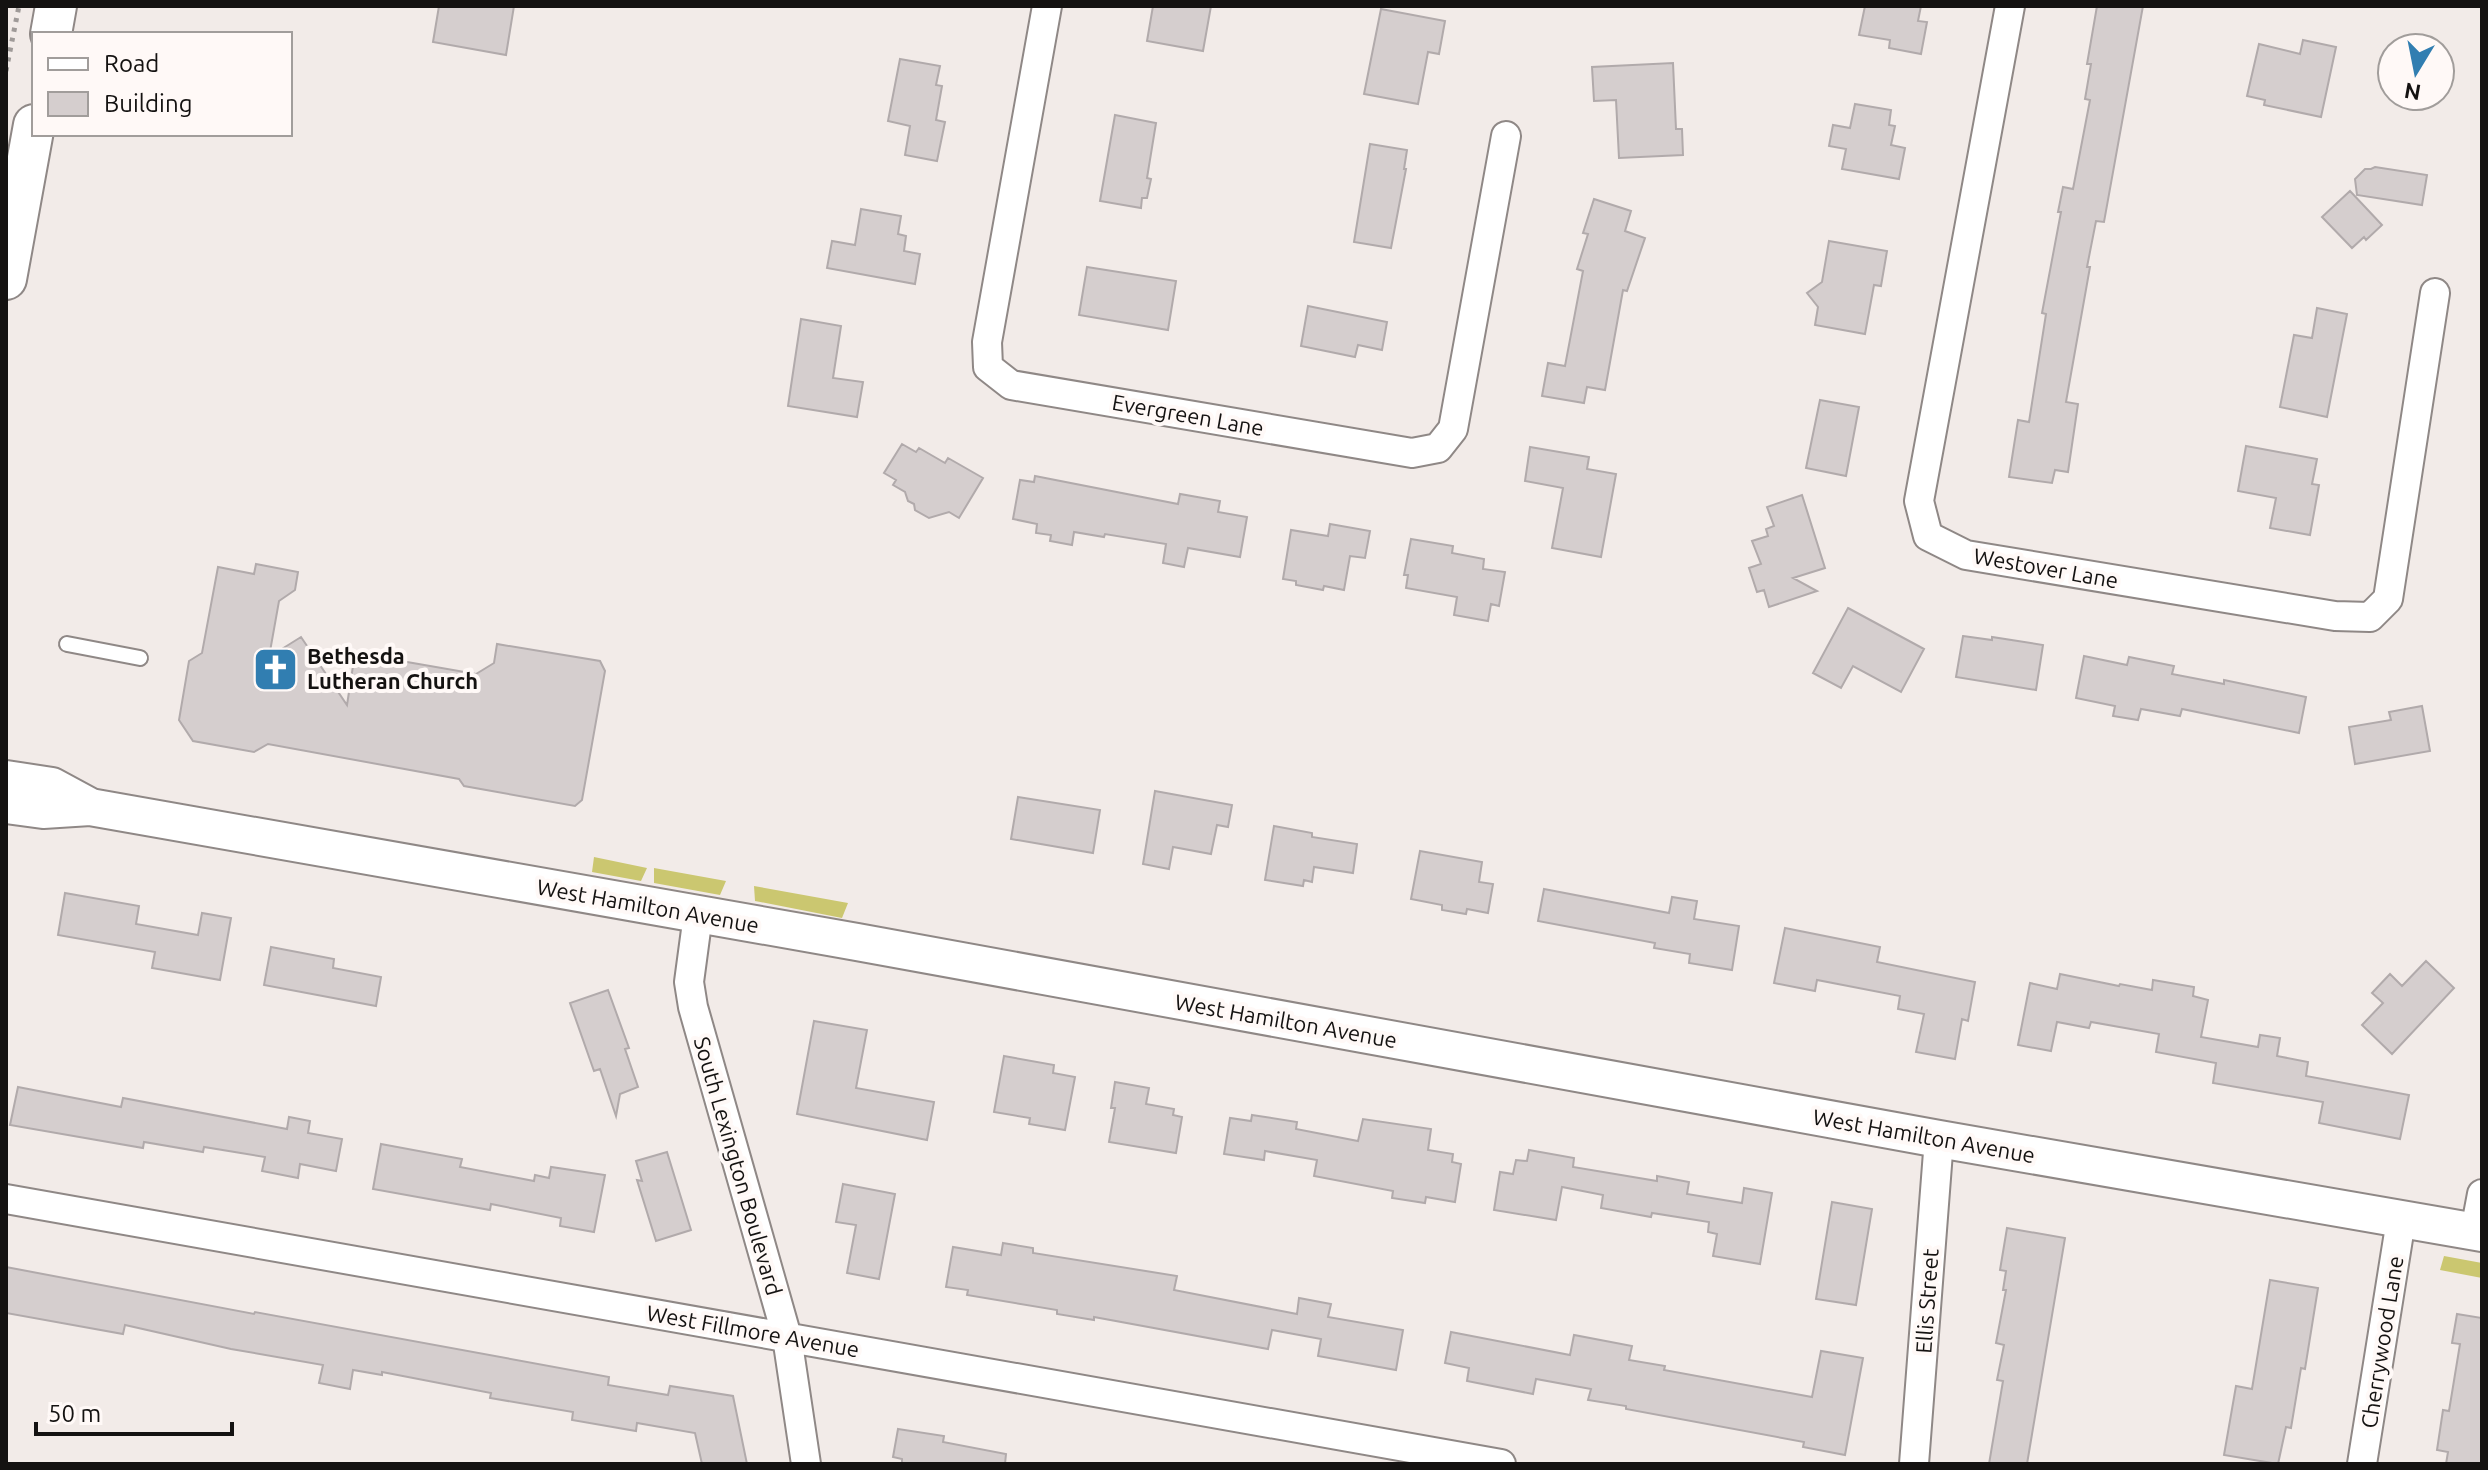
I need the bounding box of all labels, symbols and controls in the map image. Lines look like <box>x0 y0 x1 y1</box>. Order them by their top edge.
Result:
legend <box>32 32 292 136</box>
north arrow <box>2376 32 2456 112</box>
text: Road <box>104 50 159 77</box>
text: N <box>2402 78 2423 106</box>
text: Building <box>104 90 192 117</box>
street label: Evergreen Lane <box>1110 389 1266 440</box>
street label: Westover Lane <box>1972 542 2120 593</box>
place label: Bethesda Lutheran Church <box>307 643 478 693</box>
church icon: Bethesda Lutheran Church <box>252 645 300 693</box>
street label: West Hamilton Avenue <box>535 874 761 937</box>
street label: West Hamilton Avenue <box>1173 989 1399 1052</box>
street label: South Lexington Boulevard <box>690 1034 787 1298</box>
street label: West Hamilton Avenue <box>1811 1104 2037 1167</box>
street label: Ellis Street <box>1910 1247 1943 1354</box>
street label: Cherrywood Lane <box>2356 1254 2407 1430</box>
street label: West Fillmore Avenue <box>645 1300 861 1362</box>
scale bar <box>36 1386 232 1436</box>
text: 50 m <box>48 1400 101 1427</box>

